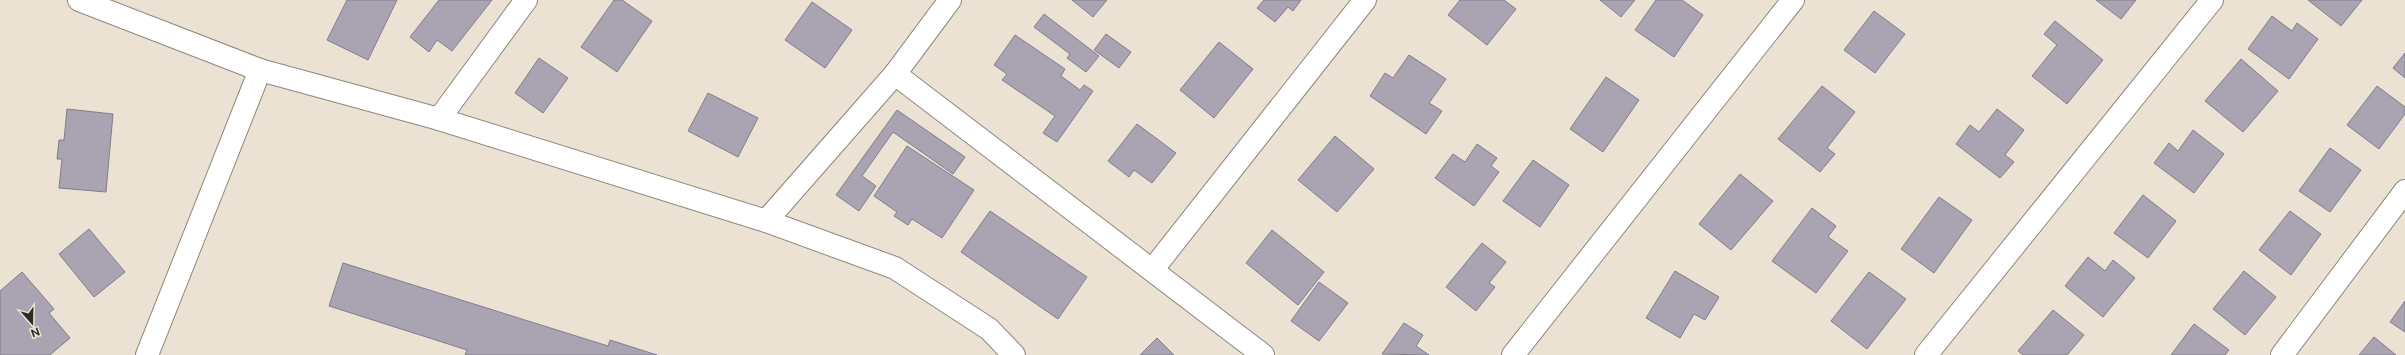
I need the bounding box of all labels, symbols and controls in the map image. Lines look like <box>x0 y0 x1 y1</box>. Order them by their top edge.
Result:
north arrow <box>12 303 52 343</box>
text: N <box>29 325 42 340</box>

